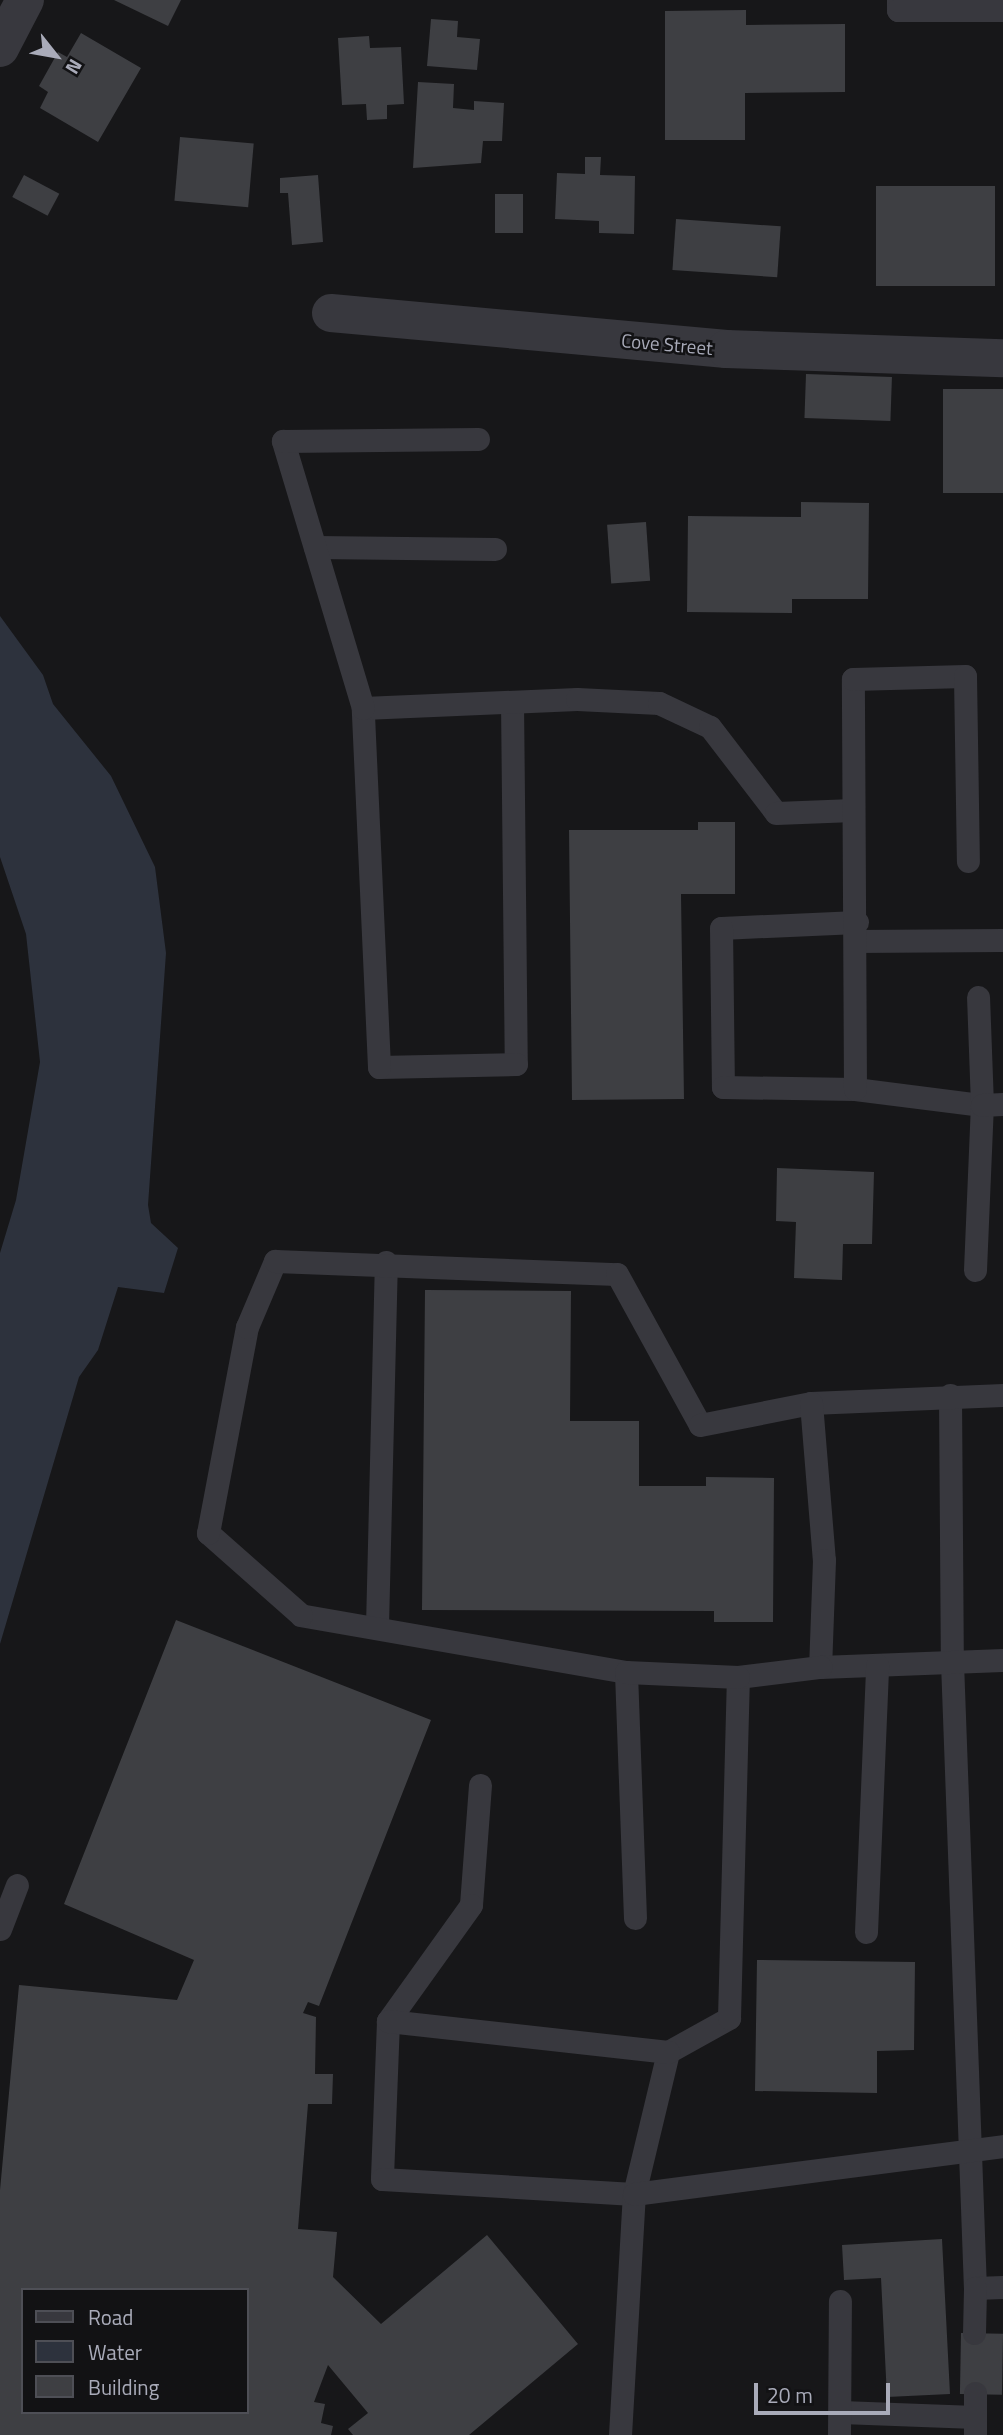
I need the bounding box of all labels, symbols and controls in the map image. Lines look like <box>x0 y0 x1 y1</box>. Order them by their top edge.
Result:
north arrow <box>21 21 91 91</box>
text: N <box>59 54 90 80</box>
street label: Cove Street <box>620 329 714 359</box>
legend <box>21 2288 248 2414</box>
text: Road <box>88 2301 133 2333</box>
text: Water <box>88 2336 142 2368</box>
scale bar <box>758 2368 894 2412</box>
text: Building <box>88 2371 159 2403</box>
text: 20 m <box>767 2379 813 2411</box>

